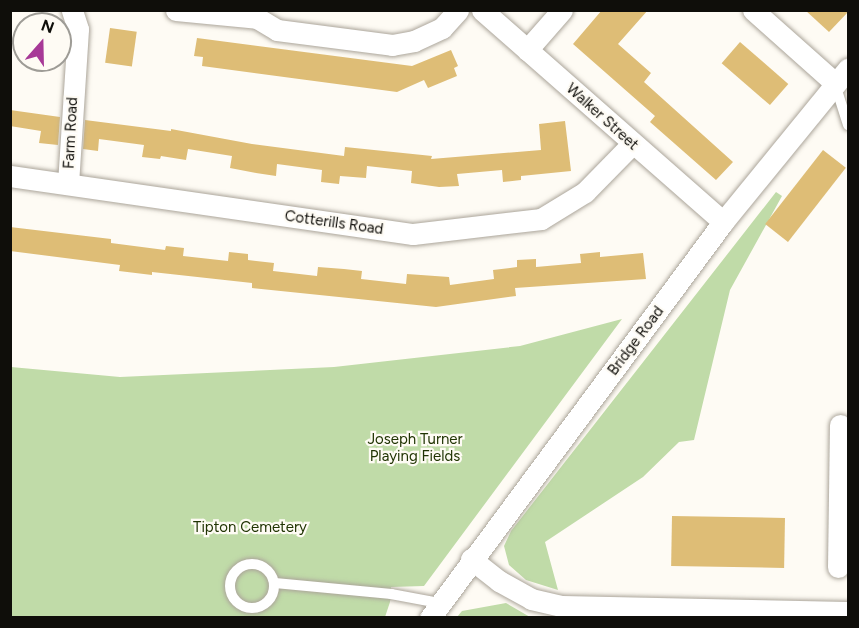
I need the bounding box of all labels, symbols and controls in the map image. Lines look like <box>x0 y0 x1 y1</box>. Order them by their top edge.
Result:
north arrow <box>12 12 72 72</box>
text: N <box>39 15 57 38</box>
street label: Walker Street <box>562 80 642 154</box>
street label: Farm Road <box>60 97 82 169</box>
street label: Cotterills Road <box>284 207 384 239</box>
street label: Bridge Road <box>604 303 668 379</box>
park label: Joseph Turner Playing Fields <box>367 430 463 465</box>
park label: Tipton Cemetery <box>193 519 307 537</box>

